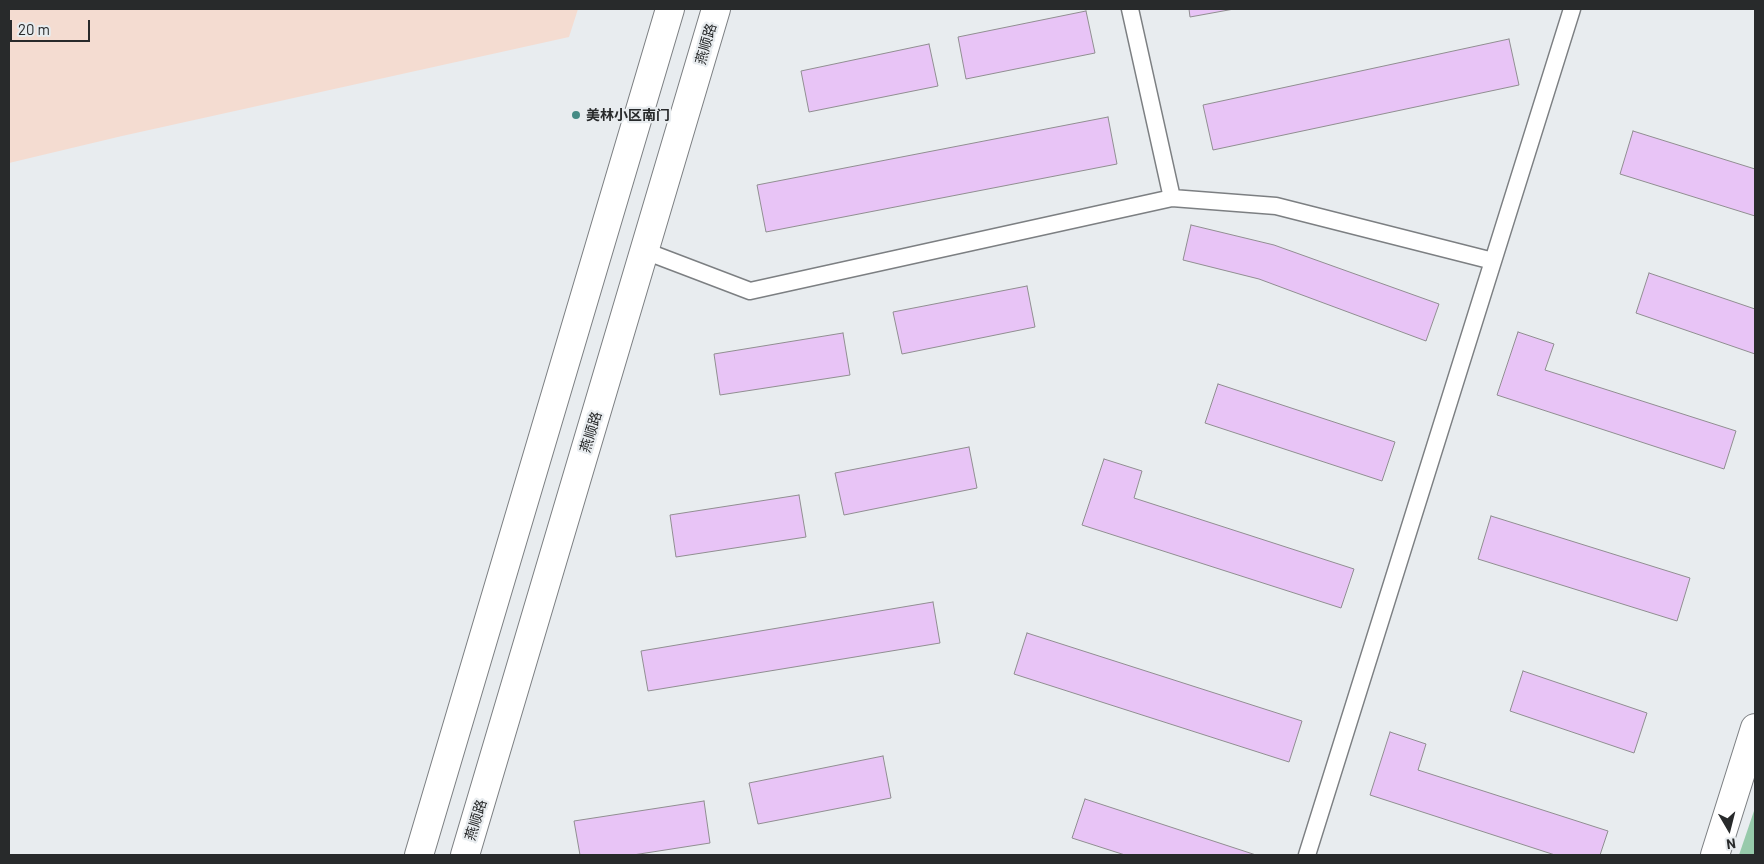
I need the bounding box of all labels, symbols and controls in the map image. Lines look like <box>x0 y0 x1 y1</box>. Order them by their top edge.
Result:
scale bar <box>12 10 92 42</box>
text: 20 m <box>18 20 50 38</box>
street label: 燕顺路 <box>692 21 720 67</box>
place label: 美林小区南门 <box>586 107 670 123</box>
marker: 美林小区南门 <box>570 109 582 121</box>
street label: 燕顺路 <box>577 409 605 455</box>
street label: 燕顺路 <box>462 797 490 843</box>
north arrow <box>1704 804 1754 854</box>
text: N <box>1725 835 1737 853</box>

